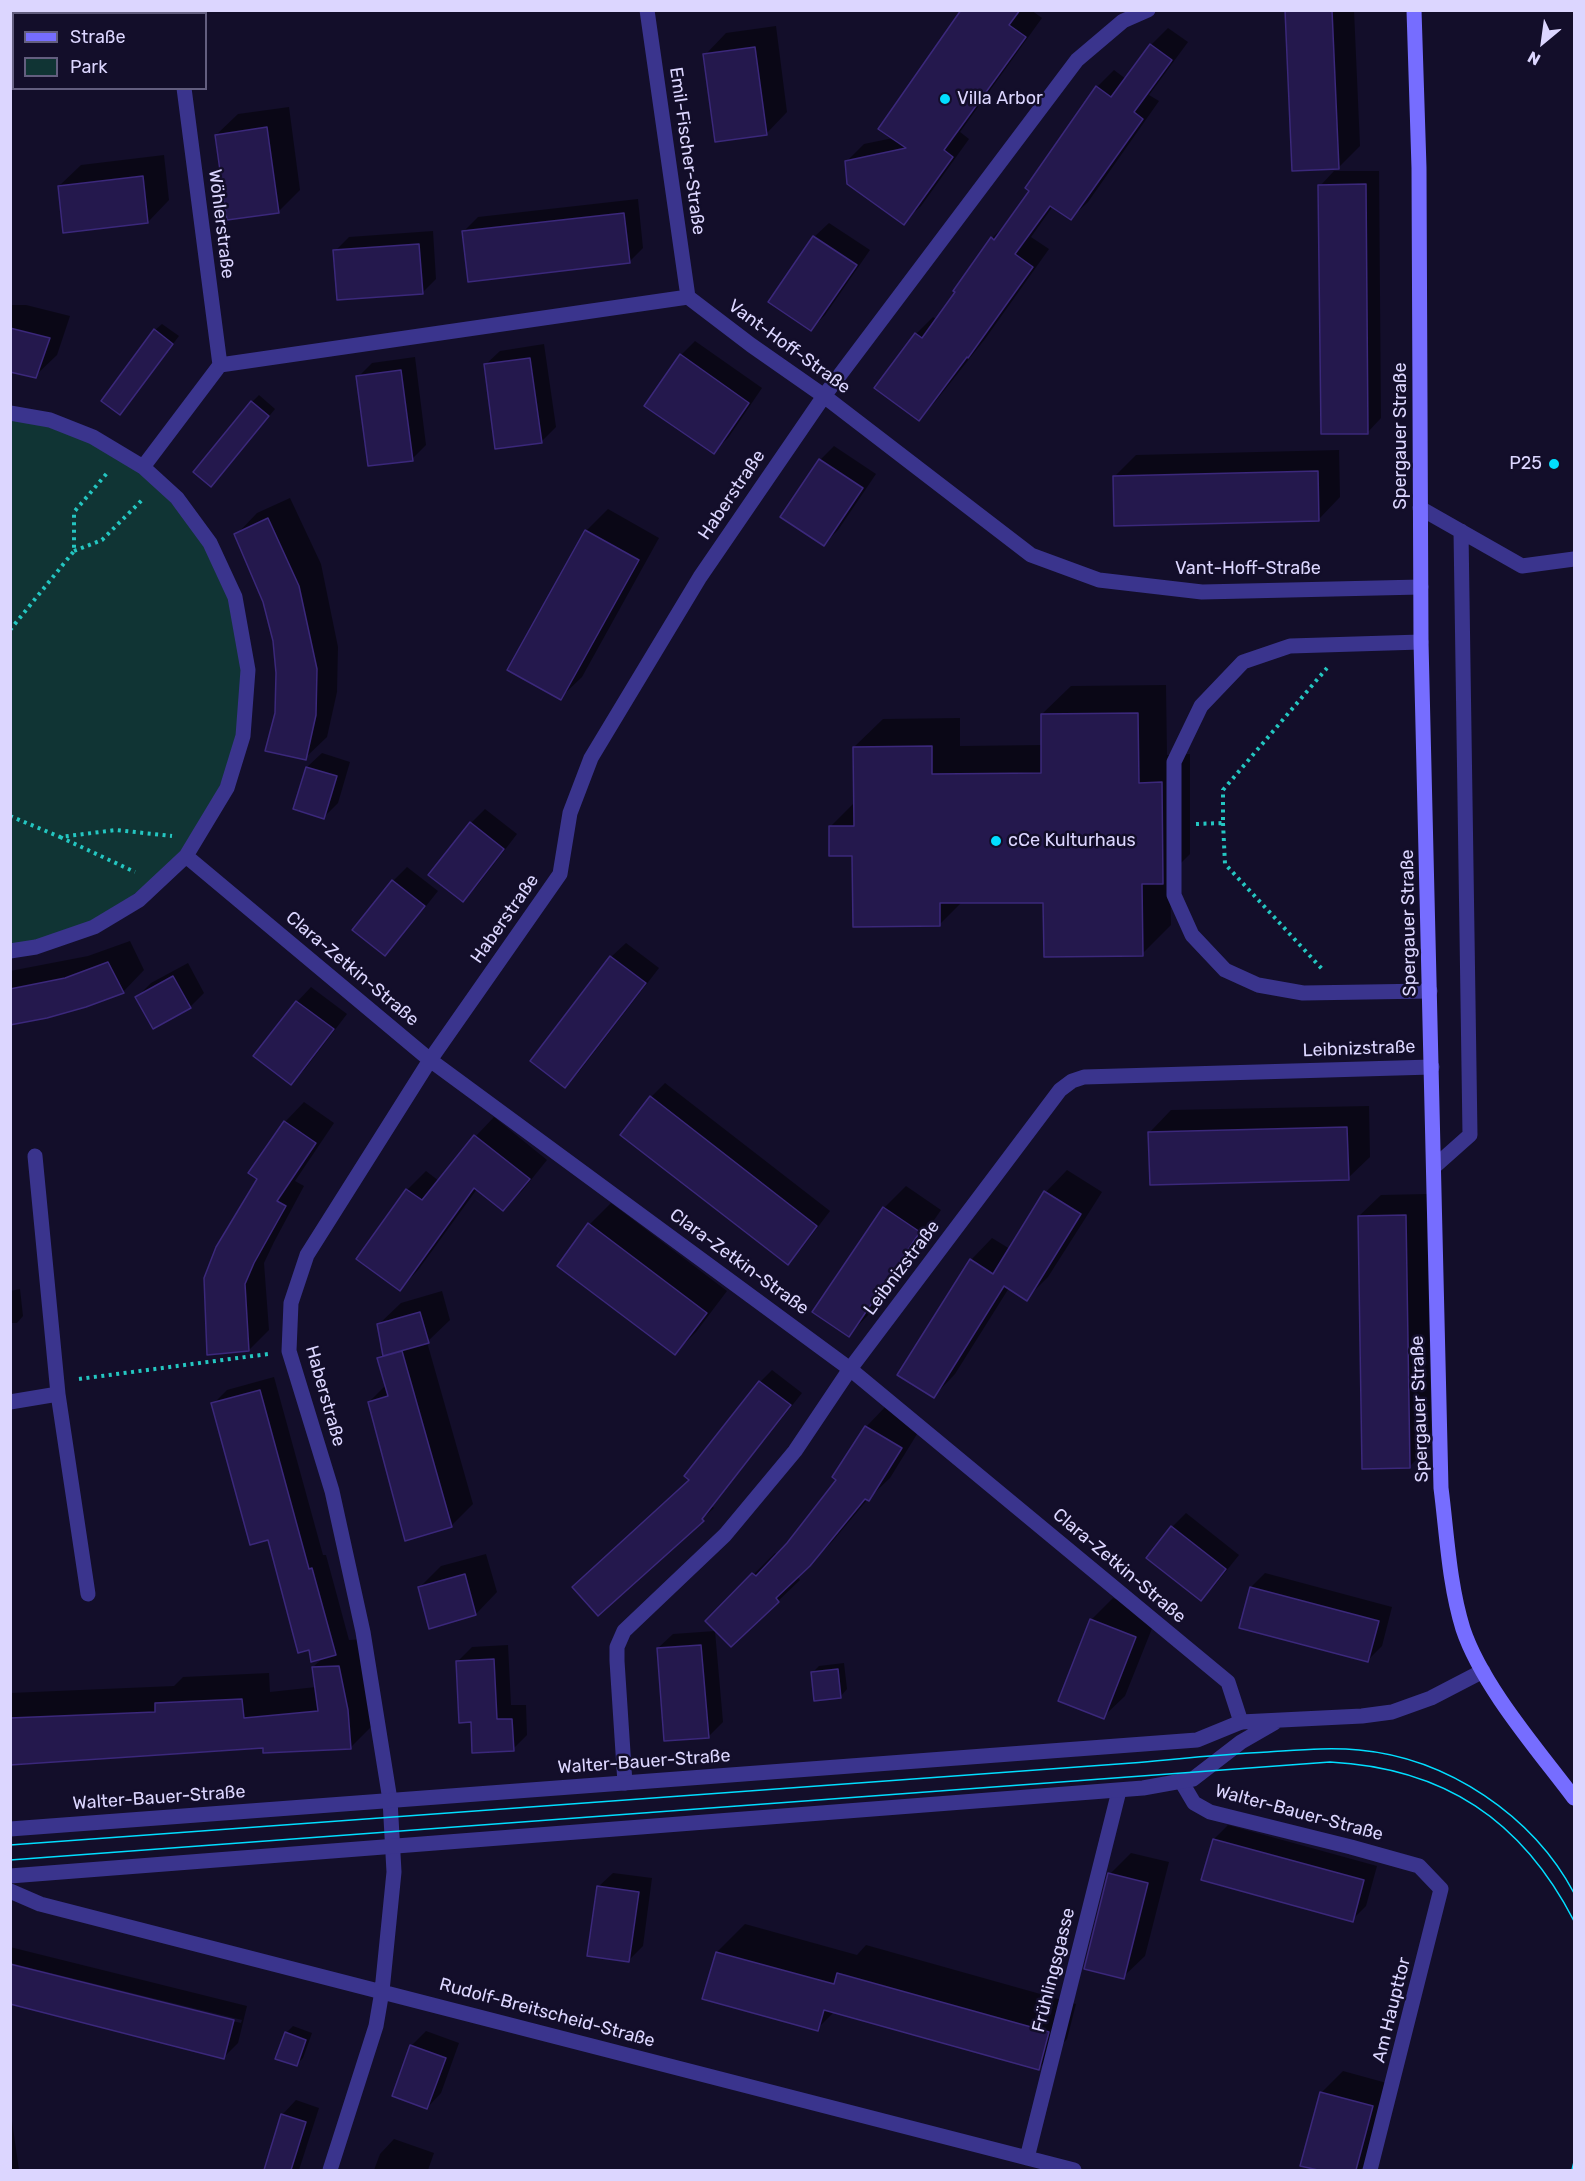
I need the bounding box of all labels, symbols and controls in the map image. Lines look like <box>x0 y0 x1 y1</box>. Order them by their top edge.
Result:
legend <box>12 12 207 90</box>
north arrow <box>1513 12 1573 72</box>
text: Straße <box>70 26 126 48</box>
text: N <box>1524 47 1544 69</box>
text: Park <box>70 56 107 78</box>
street label: Emil-Fischer-Straße <box>665 66 709 236</box>
place label: Villa Arbor <box>957 88 1043 110</box>
marker: Villa Arbor <box>938 92 952 106</box>
street label: Wöhlerstraße <box>204 168 238 280</box>
street label: Vant-Hoff-Straße <box>724 295 854 399</box>
street label: Spergauer Straße <box>1390 362 1412 510</box>
street label: Haberstraße <box>694 446 770 544</box>
place label: P25 <box>1509 453 1542 475</box>
marker: P25 <box>1547 457 1561 471</box>
street label: Vant-Hoff-Straße <box>1175 558 1321 580</box>
place label: cCe Kulturhaus <box>1008 830 1136 852</box>
marker: cCe Kulturhaus <box>989 834 1003 848</box>
street label: Spergauer Straße <box>1397 849 1421 997</box>
street label: Haberstraße <box>466 870 544 968</box>
street label: Clara-Zetkin-Straße <box>281 907 423 1031</box>
street label: Leibnizstraße <box>1302 1036 1416 1062</box>
street label: Clara-Zetkin-Straße <box>665 1204 813 1320</box>
street label: Leibnizstraße <box>859 1216 945 1320</box>
street label: Spergauer Straße <box>1407 1335 1433 1483</box>
street label: Haberstraße <box>300 1343 350 1449</box>
street label: Clara-Zetkin-Straße <box>1048 1504 1190 1628</box>
street label: Walter-Bauer-Straße <box>557 1745 731 1779</box>
street label: Walter-Bauer-Straße <box>1213 1780 1385 1846</box>
street label: Walter-Bauer-Straße <box>72 1781 246 1815</box>
street label: Frühlingsgasse <box>1028 1905 1080 2035</box>
street label: Am Haupttor <box>1368 1955 1416 2065</box>
street label: Rudolf-Breitscheid-Straße <box>437 1974 657 2052</box>

